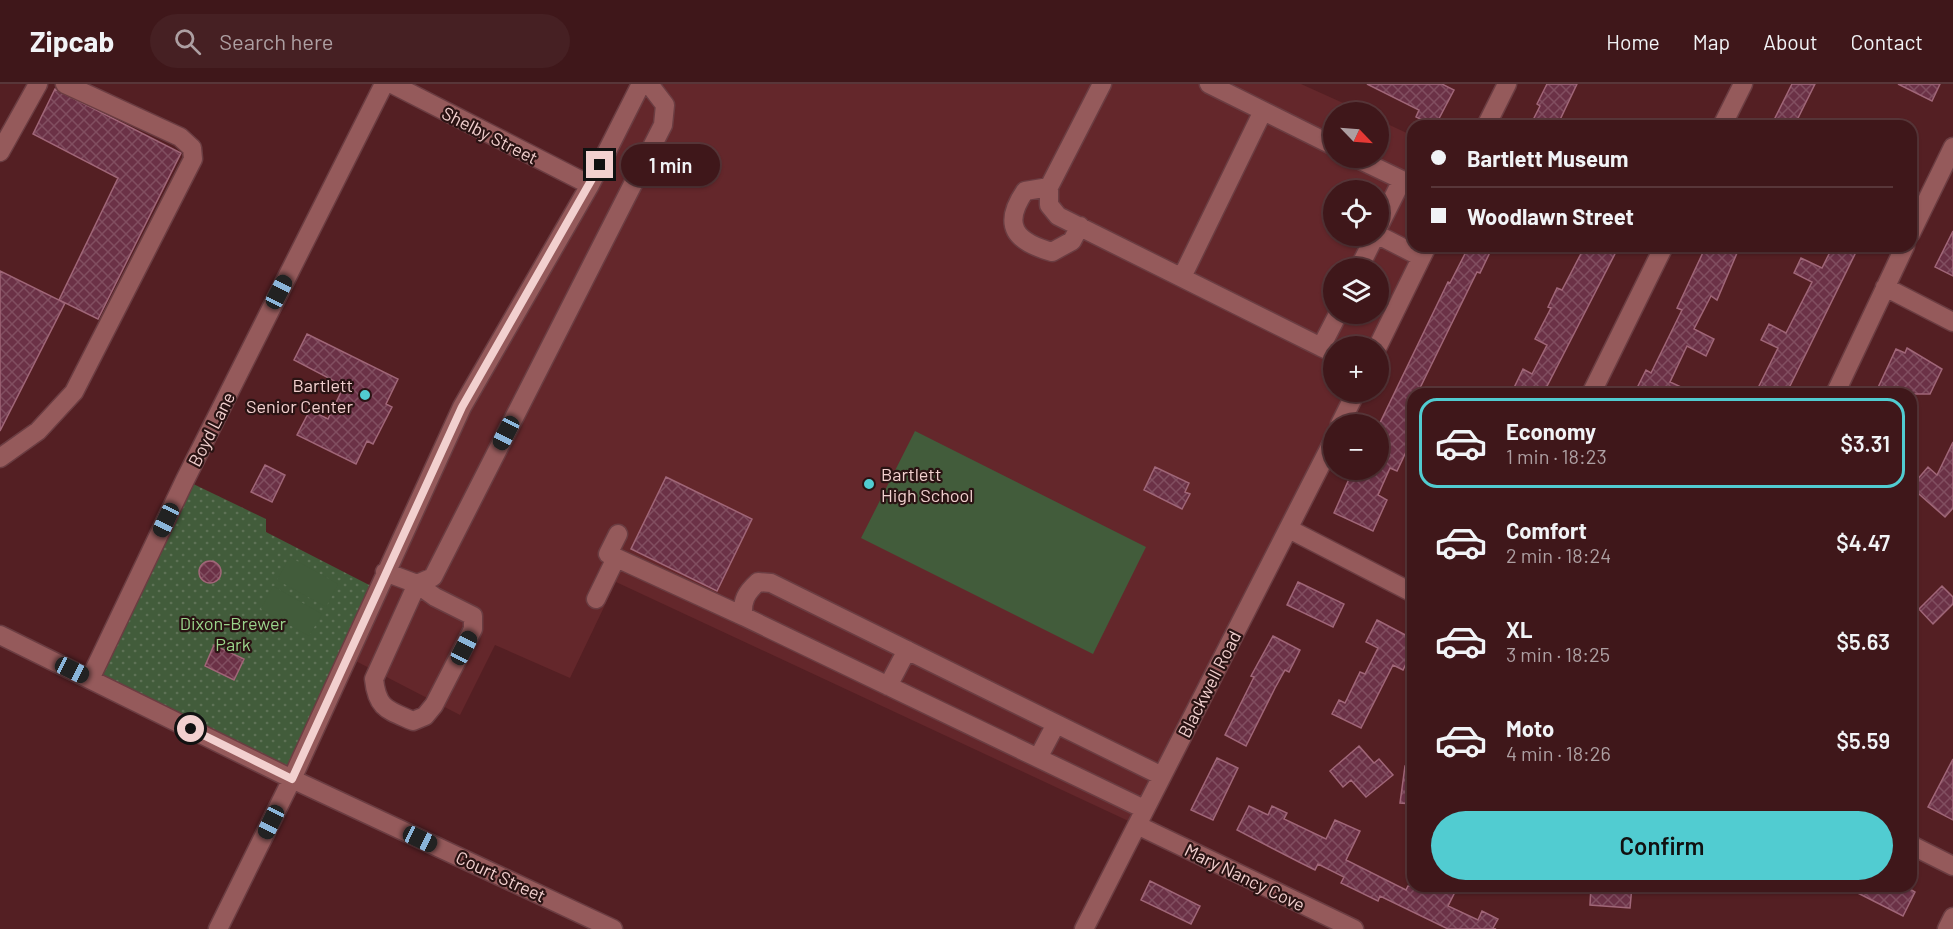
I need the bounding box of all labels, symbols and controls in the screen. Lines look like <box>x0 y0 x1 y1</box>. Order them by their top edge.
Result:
search box <box>150 14 570 68</box>
text: Zipcab <box>30 24 114 58</box>
icon: search <box>171 25 204 58</box>
text: Search here <box>219 28 334 54</box>
text: Home <box>1606 29 1660 54</box>
text: Map <box>1693 29 1730 54</box>
text: About <box>1763 29 1818 54</box>
text: Contact <box>1851 29 1923 54</box>
street label: Shelby Street <box>438 101 542 169</box>
north arrow <box>1323 102 1389 168</box>
map controls <box>1323 102 1389 480</box>
callout: 1 min <box>621 144 720 186</box>
text: Bartlett Museum <box>1467 145 1628 171</box>
route end <box>586 151 613 178</box>
text: 1 min <box>649 153 692 177</box>
button: locate <box>1323 180 1389 246</box>
text: Woodlawn Street <box>1467 203 1634 229</box>
button: layers <box>1323 258 1389 324</box>
car <box>263 272 295 312</box>
button: + <box>1323 336 1389 402</box>
place label: Bartlett Senior Center <box>246 374 353 417</box>
street label: Boyd Lane <box>183 388 239 470</box>
marker: Bartlett Senior Center <box>358 388 372 402</box>
car <box>490 413 522 453</box>
button: − <box>1323 414 1389 480</box>
icon: car <box>1434 416 1488 470</box>
text: Economy <box>1506 418 1596 444</box>
text: $3.31 <box>1840 430 1890 456</box>
text: 1 min · 18:23 <box>1506 444 1607 468</box>
place label: Bartlett High School <box>881 463 974 506</box>
marker: Bartlett High School <box>862 477 876 491</box>
car <box>150 500 182 540</box>
icon: car <box>1434 515 1488 569</box>
text: Comfort <box>1506 517 1587 543</box>
text: $4.47 <box>1836 529 1890 555</box>
text: 2 min · 18:24 <box>1506 543 1611 567</box>
park label: Dixon-Brewer Park <box>180 612 287 655</box>
icon: car <box>1434 614 1488 668</box>
text: XL <box>1506 616 1532 642</box>
street label: Blackwell Road <box>1173 627 1245 741</box>
car <box>448 628 480 668</box>
text: $5.63 <box>1837 628 1890 654</box>
text: 3 min · 18:25 <box>1506 642 1610 666</box>
car <box>52 654 92 686</box>
icon: car <box>1434 713 1488 767</box>
route start <box>177 715 204 742</box>
text: Moto <box>1506 715 1554 741</box>
text: $5.59 <box>1837 727 1890 753</box>
text: 4 min · 18:26 <box>1506 741 1611 765</box>
car <box>255 802 287 842</box>
button: Confirm <box>1431 811 1893 880</box>
car <box>400 823 440 855</box>
street label: Mary Nancy Cove <box>1181 838 1309 916</box>
street label: Court Street <box>453 846 549 906</box>

